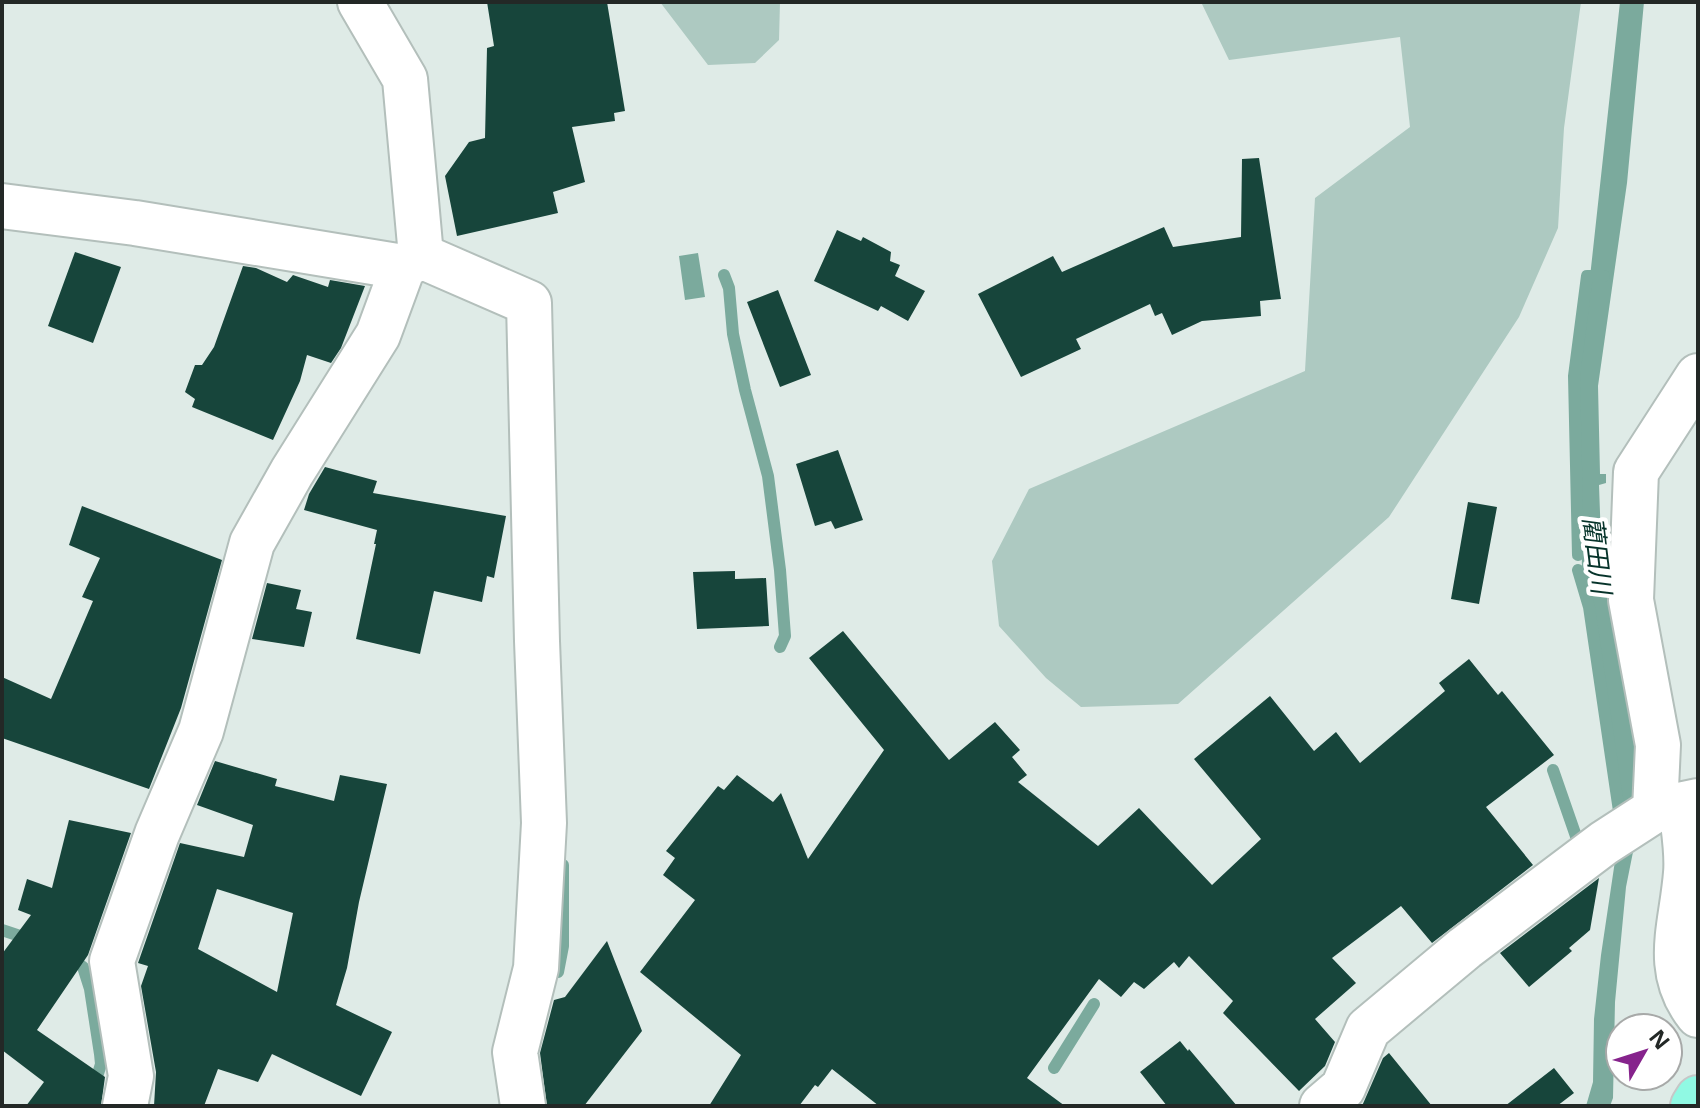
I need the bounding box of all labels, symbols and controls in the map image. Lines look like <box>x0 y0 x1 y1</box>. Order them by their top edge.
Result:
water label: 藺田川 <box>1575 514 1621 599</box>
north arrow <box>1604 1012 1684 1092</box>
text: N <box>1643 1022 1678 1055</box>

